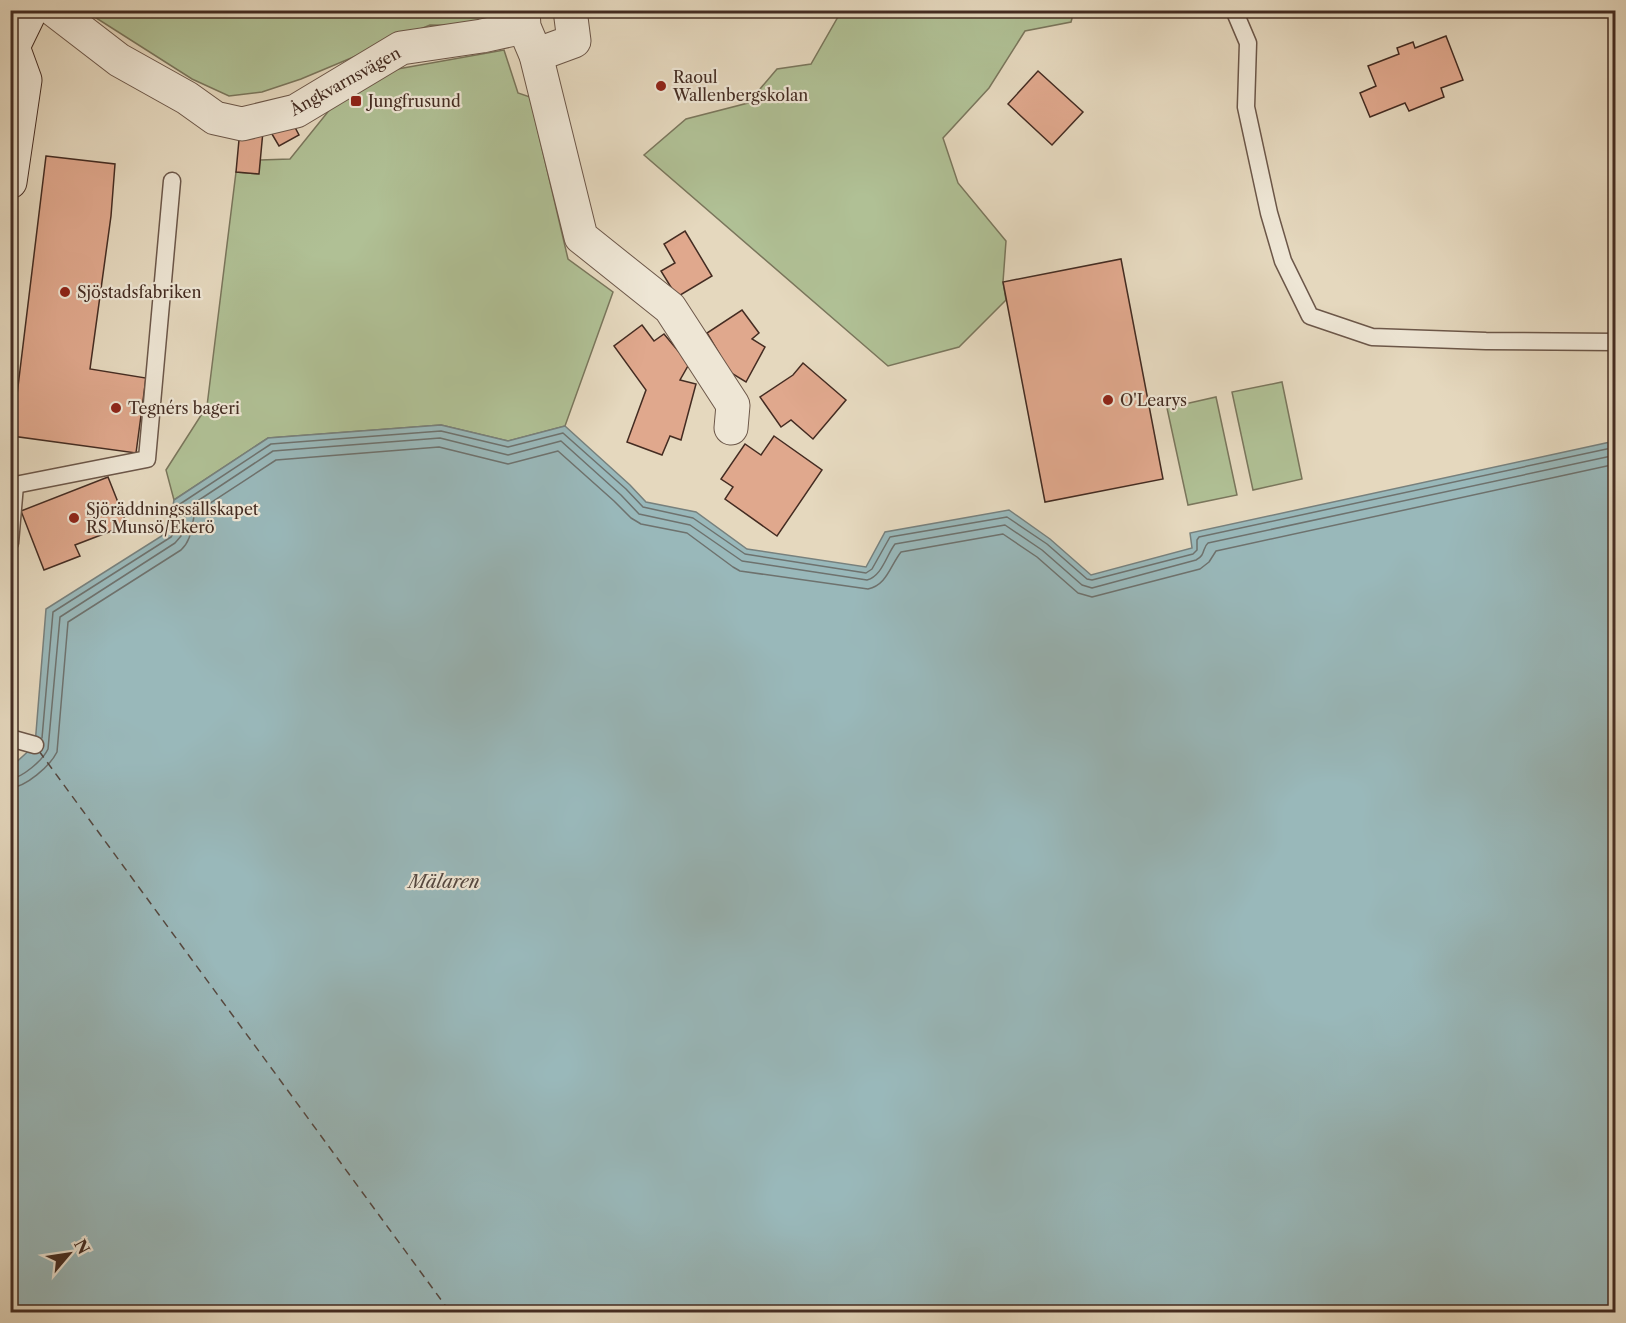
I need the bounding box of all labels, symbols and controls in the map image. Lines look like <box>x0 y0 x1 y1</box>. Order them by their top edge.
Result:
street label: Ångkvarnsvägen <box>285 42 404 120</box>
place label: Raoul Wallenbergskolan <box>672 67 808 105</box>
marker: Raoul Wallenbergskolan <box>654 79 668 93</box>
place label: Jungfrusund <box>365 91 461 111</box>
marker: Jungfrusund <box>349 94 363 108</box>
place label: Sjöstadsfabriken <box>77 282 202 302</box>
marker: Sjöstadsfabriken <box>58 285 72 299</box>
place label: O'Learys <box>1120 390 1187 410</box>
marker: O'Learys <box>1101 393 1115 407</box>
place label: Tegnérs bageri <box>128 398 240 418</box>
marker: Tegnérs bageri <box>109 401 123 415</box>
place label: Sjöräddningssällskapet RS Munsö/Ekerö <box>86 499 259 537</box>
marker: Sjöräddningssällskapet RS Munsö/Ekerö <box>67 511 81 525</box>
water label: Mälaren <box>406 871 480 893</box>
north arrow <box>39 1224 99 1284</box>
text: N <box>70 1236 94 1258</box>

